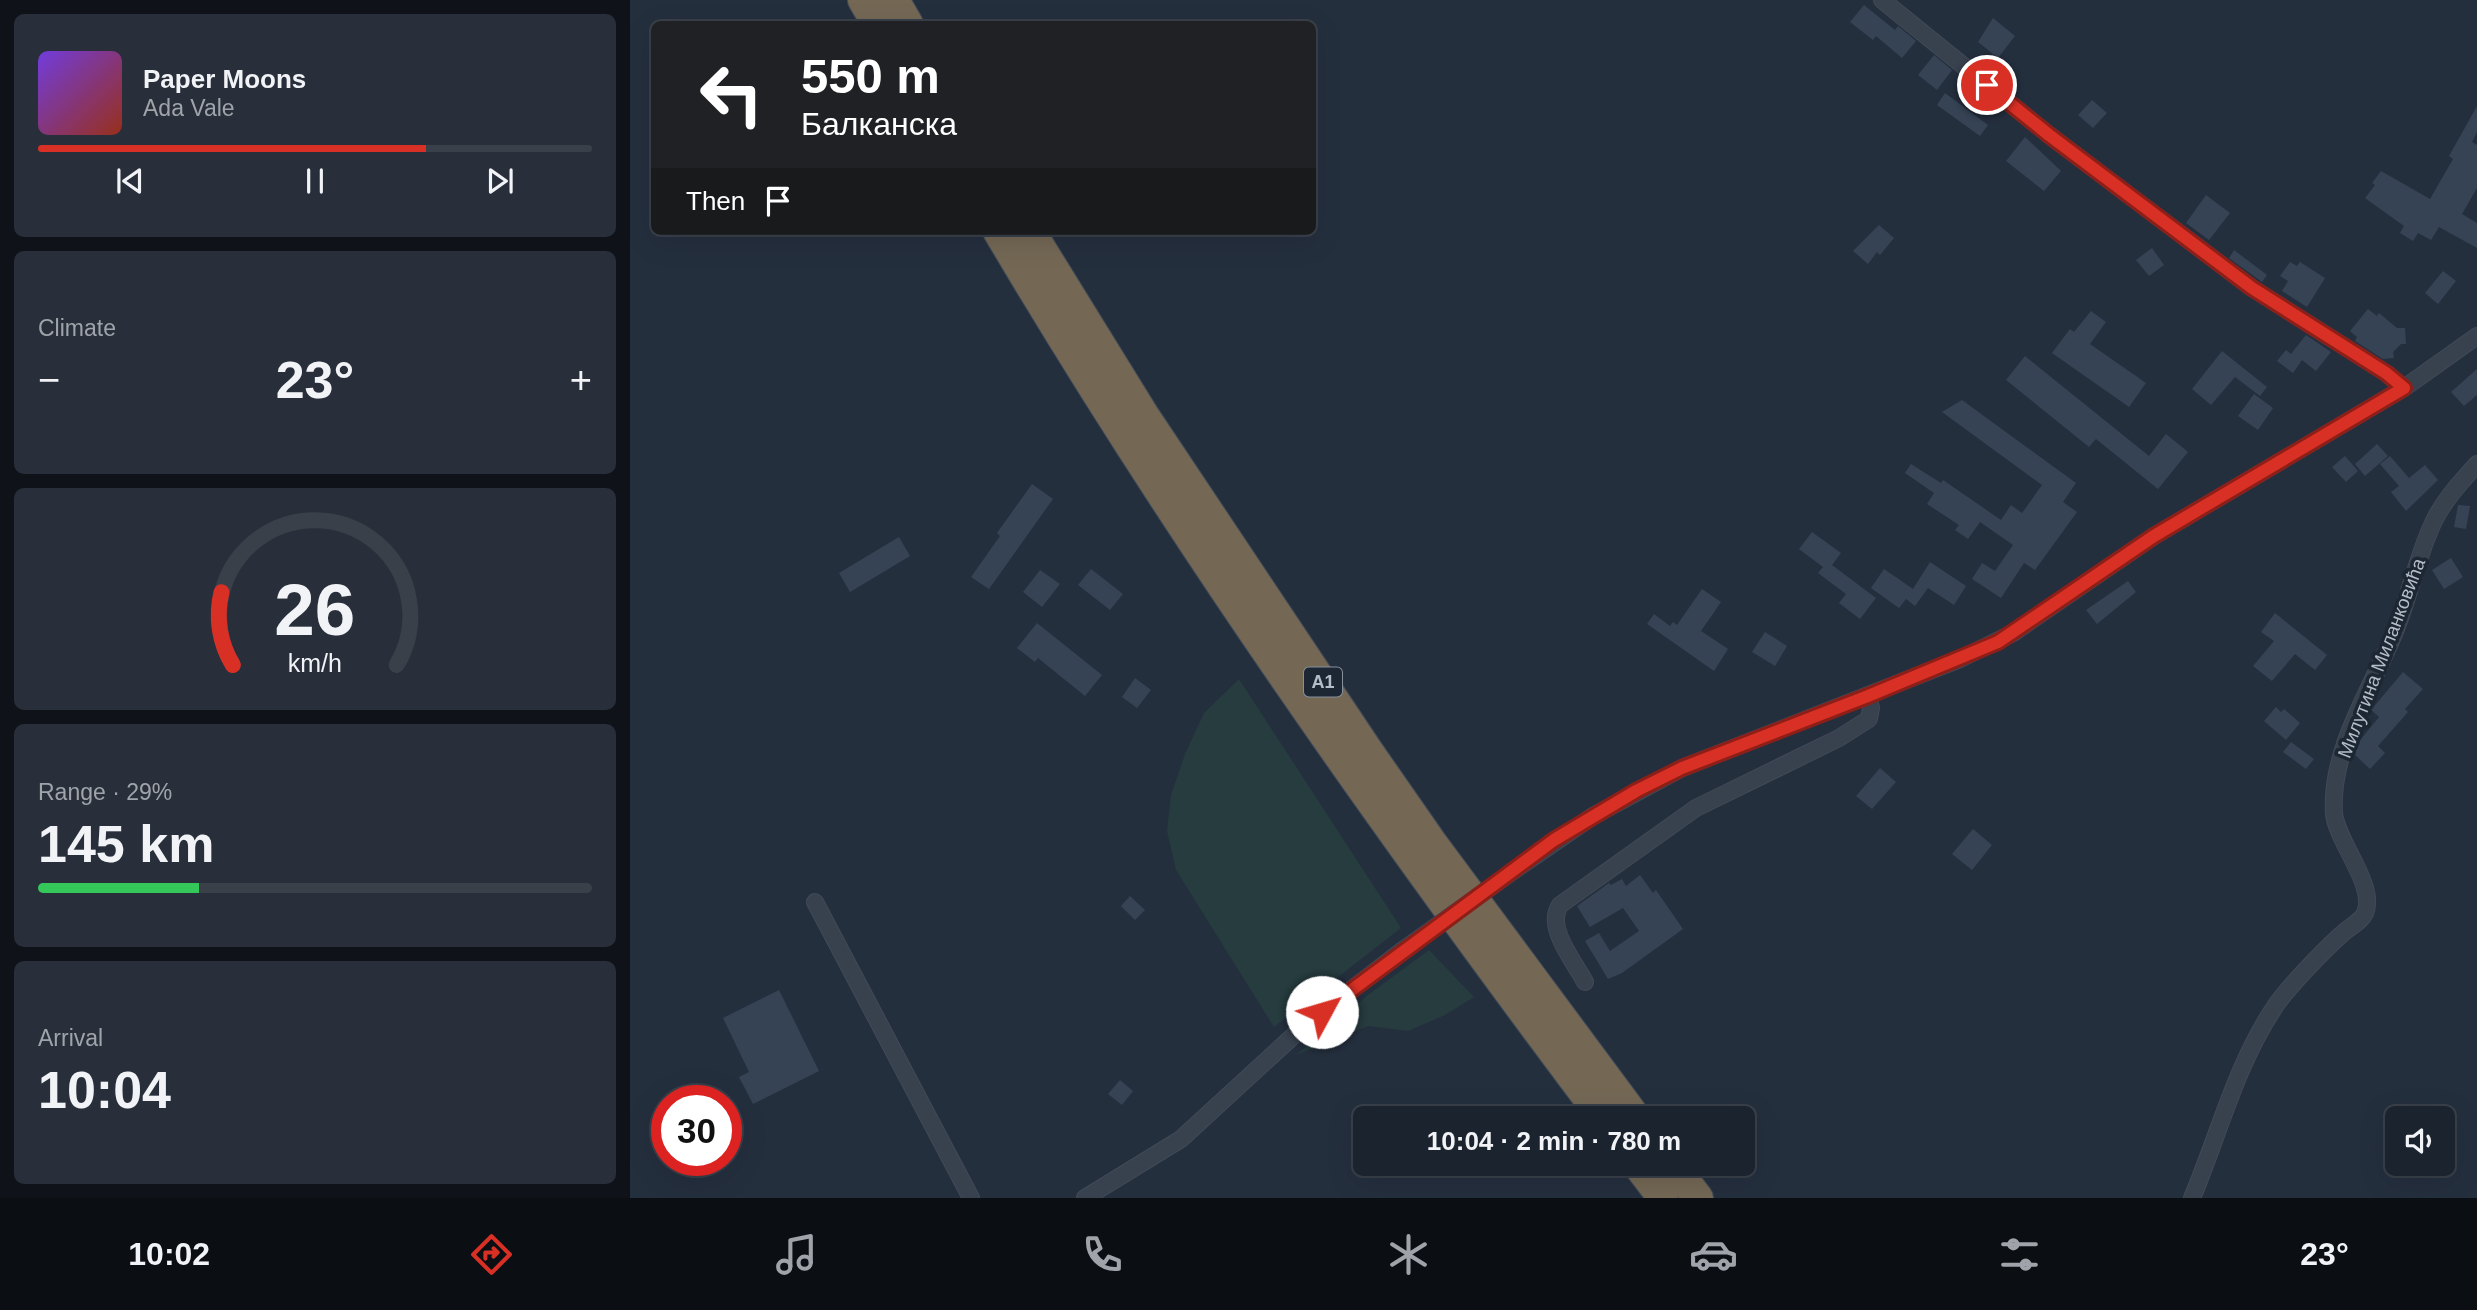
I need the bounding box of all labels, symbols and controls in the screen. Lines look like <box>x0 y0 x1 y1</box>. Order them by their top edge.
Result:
icon: left <box>686 49 777 140</box>
text: 550 m <box>801 49 940 103</box>
pin <box>1957 55 2017 115</box>
text: Paper Moons <box>143 64 306 94</box>
icon: arrive <box>1968 66 2006 104</box>
text: Ada Vale <box>143 95 235 121</box>
text: Балканска <box>801 106 957 142</box>
icon: previous <box>111 162 149 200</box>
icon: pause <box>296 162 334 200</box>
icon: next <box>481 162 519 200</box>
icon: arrive <box>759 182 797 220</box>
text: Then <box>686 186 745 216</box>
text: Climate <box>38 315 116 341</box>
text: 23° <box>276 351 354 409</box>
text: − <box>38 359 60 401</box>
text: + <box>570 359 592 401</box>
street label: Милутина Миланковића <box>2334 555 2429 761</box>
text: 26 <box>275 569 355 650</box>
text: km/h <box>288 649 342 677</box>
road number: A1 <box>1304 668 1342 696</box>
text: Range · 29% <box>38 779 172 805</box>
text: 145 km <box>38 815 214 873</box>
position arrow <box>1285 975 1359 1049</box>
text: Arrival <box>38 1025 103 1051</box>
text: 10:04 <box>38 1061 171 1119</box>
speed limit sign: 30 <box>651 1085 742 1176</box>
map controls <box>2385 1106 2455 1176</box>
button: sound <box>2385 1106 2455 1176</box>
text: 10:04 · 2 min · 780 m <box>1427 1126 1681 1156</box>
icon: directions <box>467 1230 516 1279</box>
icon: music <box>772 1230 821 1279</box>
icon: phone <box>1078 1230 1127 1279</box>
icon: climate <box>1384 1230 1433 1279</box>
icon: car <box>1689 1230 1738 1279</box>
icon: filters <box>1995 1230 2044 1279</box>
text: 10:02 <box>128 1236 210 1272</box>
text: 23° <box>2300 1236 2349 1272</box>

